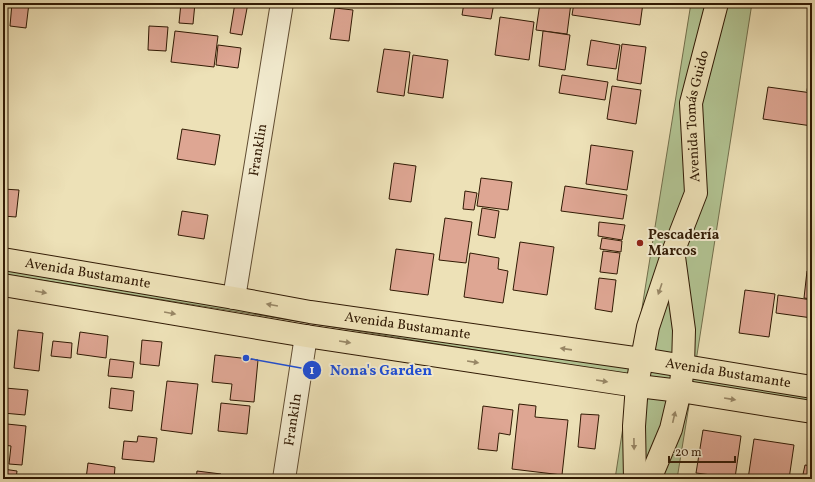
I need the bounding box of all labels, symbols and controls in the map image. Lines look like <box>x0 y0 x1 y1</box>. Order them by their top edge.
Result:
street label: Avenida Tomás Guido <box>681 48 714 183</box>
street label: Franklin <box>244 122 272 178</box>
place label: Pescadería Marcos <box>648 226 720 261</box>
marker: Pescadería Marcos <box>635 238 645 248</box>
street label: Avenida Bustamante <box>24 253 152 293</box>
one-way arrow <box>657 283 663 295</box>
one-way arrow <box>35 289 48 295</box>
one-way arrow <box>266 301 278 307</box>
street label: Avenida Bustamante <box>343 308 472 344</box>
one-way arrow <box>164 311 176 317</box>
one-way arrow <box>338 339 351 345</box>
one-way arrow <box>560 346 572 352</box>
street label: Avenida Bustamante <box>664 354 792 393</box>
callout: Nona's Garden <box>302 357 440 384</box>
one-way arrow <box>467 359 479 365</box>
text: Nona's Garden <box>330 361 432 382</box>
text: 1 <box>310 363 315 379</box>
one-way arrow <box>596 378 608 384</box>
street label: Frankiln <box>280 392 307 447</box>
one-way arrow <box>724 396 736 402</box>
one-way arrow <box>671 411 677 423</box>
one-way arrow <box>631 438 637 451</box>
scale bar <box>669 438 735 464</box>
text: 20 m <box>675 445 702 461</box>

